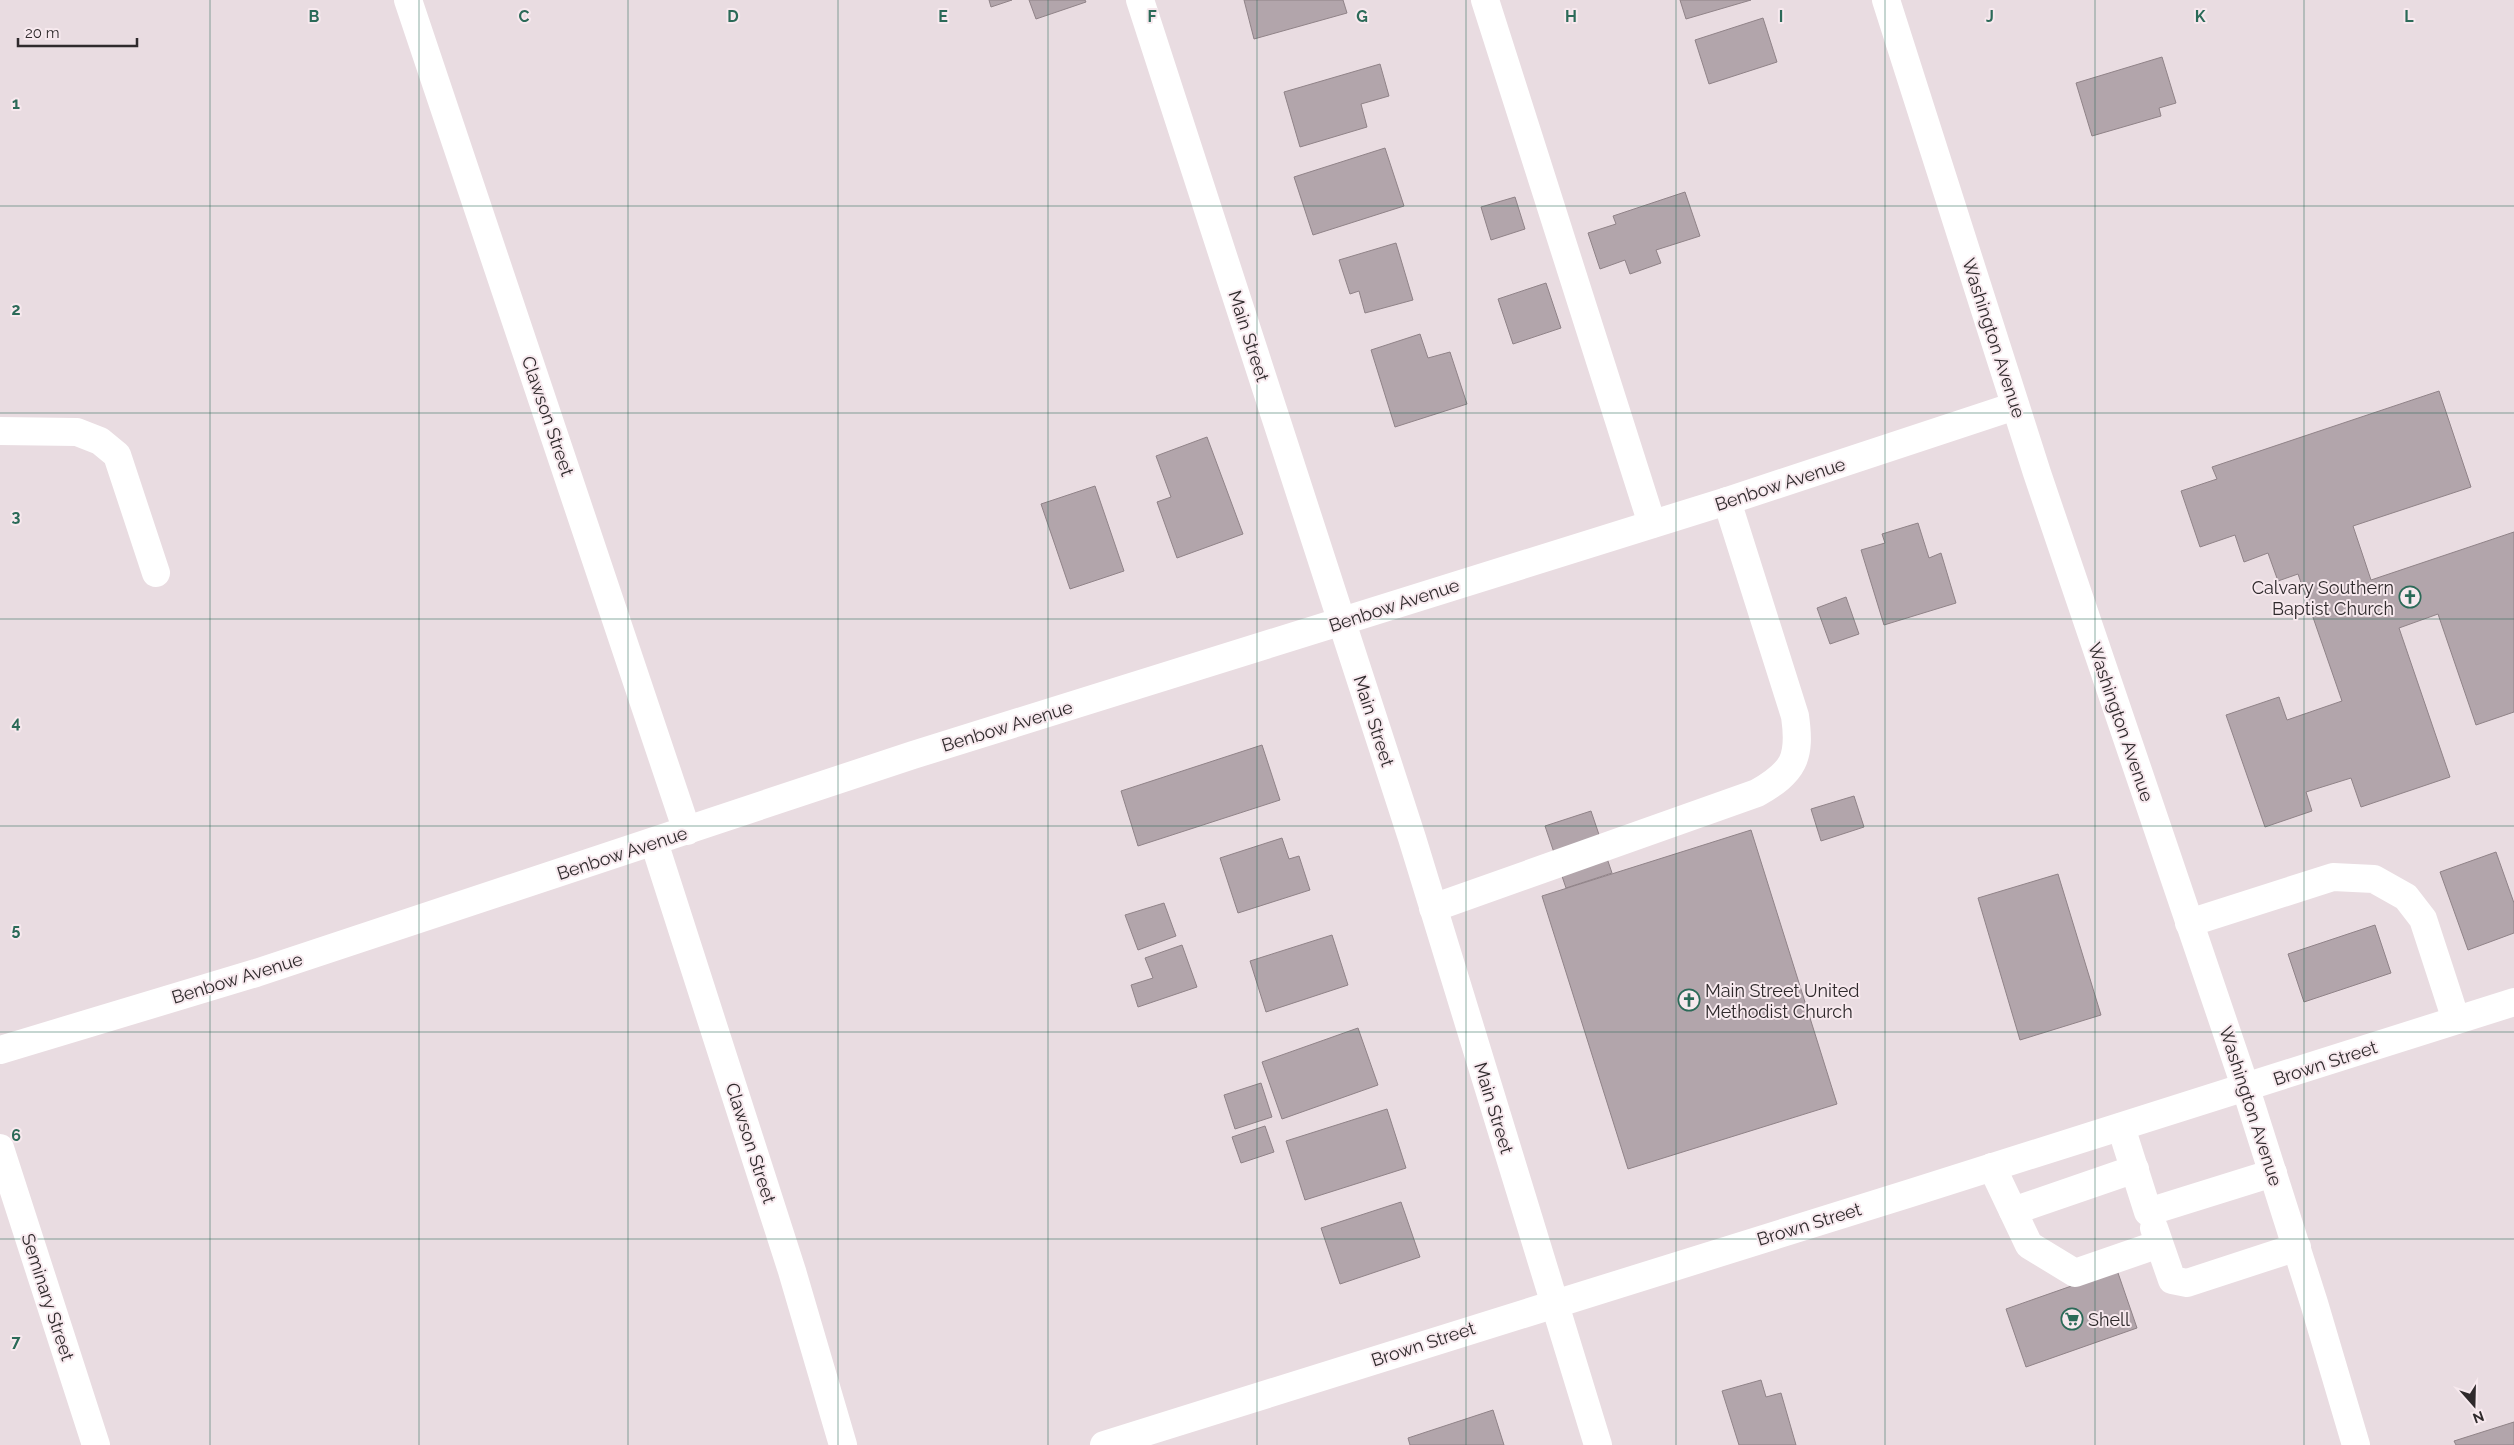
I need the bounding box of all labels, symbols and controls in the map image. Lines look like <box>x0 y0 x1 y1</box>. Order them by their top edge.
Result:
text: B <box>309 7 320 26</box>
text: C <box>519 7 530 26</box>
text: D <box>727 7 739 26</box>
text: E <box>938 7 948 26</box>
text: F <box>1147 7 1157 26</box>
text: G <box>1356 7 1368 26</box>
text: H <box>1565 7 1577 26</box>
text: I <box>1779 7 1783 26</box>
text: J <box>1986 7 1994 26</box>
text: K <box>2195 7 2206 26</box>
text: L <box>2404 7 2414 26</box>
scale bar <box>18 15 136 47</box>
text: 20 m <box>25 24 60 42</box>
text: 1 <box>12 94 20 113</box>
street label: Washington Avenue <box>1958 255 2030 421</box>
street label: Main Street <box>1224 288 1274 384</box>
text: 2 <box>11 300 21 319</box>
street label: Clawson Street <box>518 353 578 479</box>
street label: Benbow Avenue <box>1712 453 1848 515</box>
text: 3 <box>12 507 21 526</box>
street label: Benbow Avenue <box>1326 574 1462 636</box>
place label: Calvary Southern Baptist Church <box>2252 577 2394 619</box>
church icon: Calvary Southern Baptist Church <box>2398 585 2422 609</box>
street label: Washington Avenue <box>2084 640 2158 805</box>
street label: Main Street <box>1349 673 1399 769</box>
street label: Benbow Avenue <box>939 696 1075 756</box>
text: 4 <box>11 713 21 732</box>
street label: Benbow Avenue <box>554 822 690 884</box>
text: 5 <box>12 920 21 939</box>
street label: Benbow Avenue <box>169 948 305 1008</box>
place label: Main Street United Methodist Church <box>1705 980 1860 1022</box>
church icon: Main Street United Methodist Church <box>1677 988 1701 1012</box>
street label: Washington Avenue <box>2215 1023 2287 1189</box>
street label: Brown Street <box>2270 1036 2380 1090</box>
street label: Main Street <box>1470 1060 1518 1156</box>
street label: Clawson Street <box>722 1080 780 1206</box>
text: 6 <box>11 1126 21 1145</box>
street label: Brown Street <box>1754 1198 1864 1250</box>
street label: Seminary Street <box>18 1231 78 1363</box>
supermarket icon: Shell <box>2060 1307 2084 1331</box>
place label: Shell <box>2088 1309 2130 1330</box>
street label: Brown Street <box>1368 1317 1478 1371</box>
text: 7 <box>12 1332 21 1351</box>
north arrow <box>2449 1380 2499 1430</box>
text: N <box>2471 1408 2486 1427</box>

